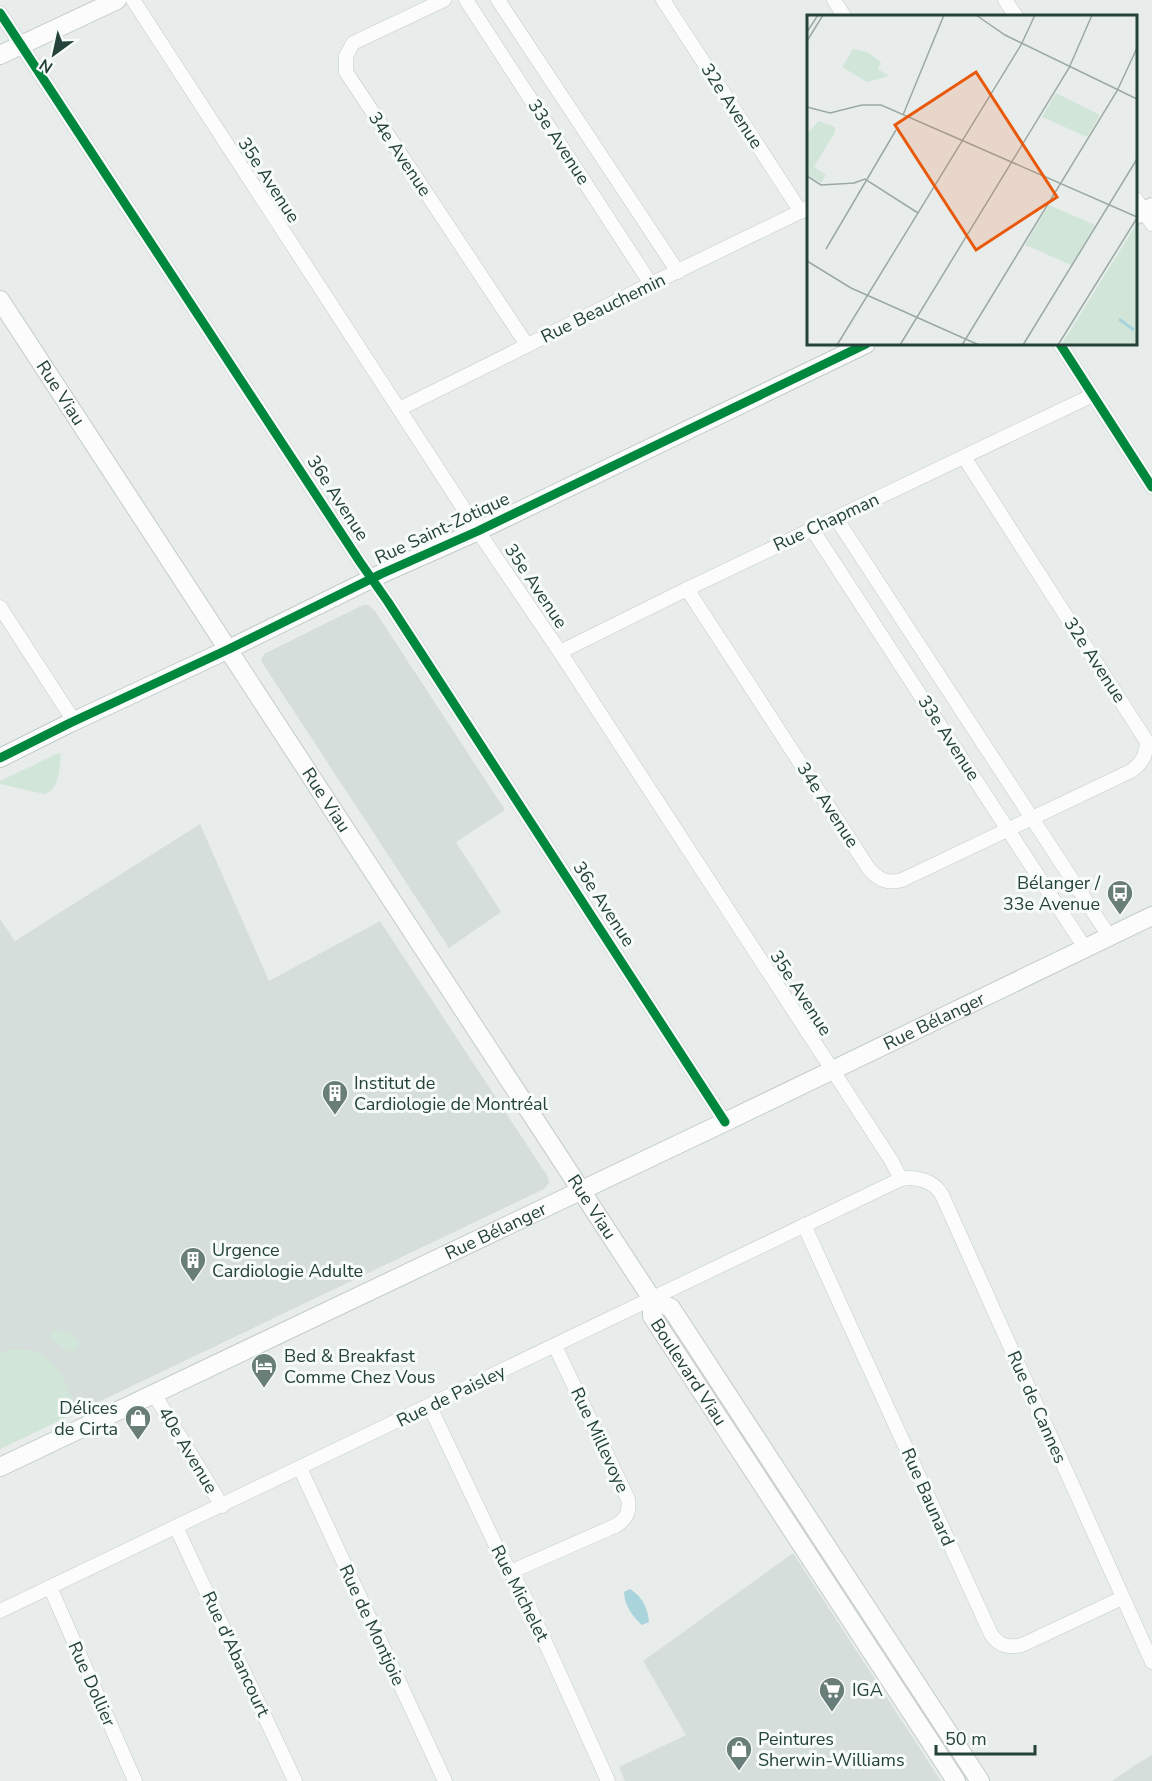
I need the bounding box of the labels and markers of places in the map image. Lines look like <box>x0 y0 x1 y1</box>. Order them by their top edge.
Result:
place label: Bélanger / 33e Avenue <box>1003 871 1101 916</box>
bus stop icon: Bélanger / 33e Avenue <box>1105 878 1135 916</box>
place label: Institut de Cardiologie de Montréal <box>354 1071 549 1116</box>
building icon: Institut de Cardiologie de Montréal <box>320 1078 350 1116</box>
place label: Urgence Cardiologie Adulte <box>212 1238 363 1283</box>
building icon: Urgence Cardiologie Adulte <box>178 1245 208 1283</box>
place label: Bed & Breakfast Comme Chez Vous <box>284 1344 435 1389</box>
hotel icon: Bed & Breakfast Comme Chez Vous <box>249 1351 279 1389</box>
place label: Délices de Cirta <box>54 1396 118 1441</box>
shop icon: Délices de Cirta <box>123 1403 153 1441</box>
supermarket icon: IGA <box>817 1675 847 1713</box>
place label: IGA <box>852 1678 883 1702</box>
place label: Peintures Sherwin-Williams <box>758 1727 905 1772</box>
shop icon: Peintures Sherwin-Williams <box>724 1734 754 1772</box>

